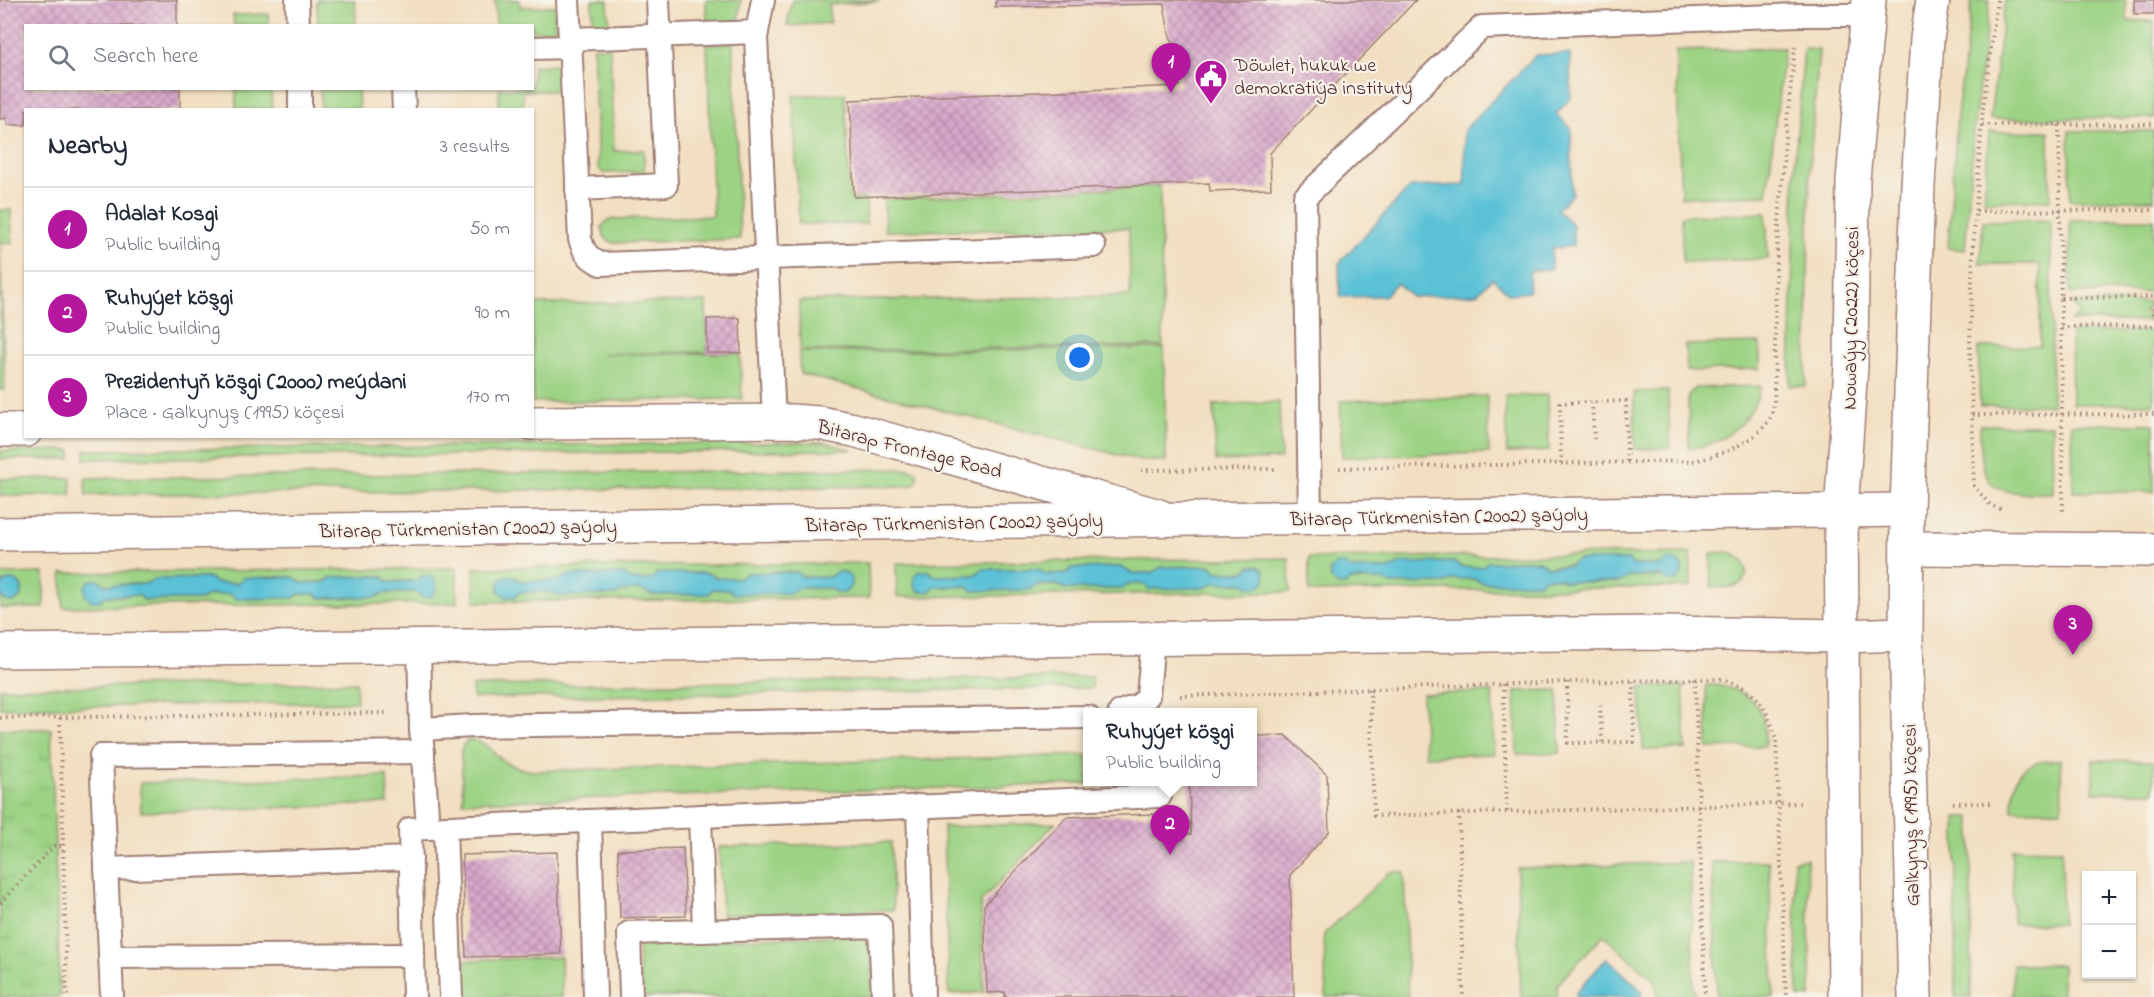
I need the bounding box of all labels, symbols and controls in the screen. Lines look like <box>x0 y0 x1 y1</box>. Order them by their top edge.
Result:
search box <box>24 24 534 90</box>
icon: search <box>45 41 78 74</box>
text: Search here <box>93 41 198 73</box>
pin: 1 <box>1152 44 1190 93</box>
place label: Döwlet, hukuk we demokratiýa instituty <box>1233 52 1412 104</box>
public building icon: Döwlet, hukuk we demokratiýa instituty <box>1193 58 1229 105</box>
text: Nearby <box>48 128 127 166</box>
text: 3 results <box>440 133 510 162</box>
text: Adalat Kosgi <box>105 199 218 231</box>
text: 1 <box>64 215 71 244</box>
text: 50 m <box>469 215 510 244</box>
street label: Nowaýy (2022) köçesi <box>1836 226 1869 410</box>
text: Public building <box>105 231 220 260</box>
text: Ruhyýet köşgi <box>105 283 233 315</box>
text: 2 <box>63 299 72 328</box>
text: 90 m <box>475 299 510 328</box>
text: Public building <box>105 315 220 344</box>
your location <box>1065 343 1094 372</box>
text: Prezidentyň köşgi (2000) meýdani <box>105 367 406 399</box>
text: 3 <box>63 383 72 412</box>
text: 170 m <box>466 383 510 412</box>
text: Place · Galkynyş (1995) köçesi <box>105 399 344 428</box>
street label: Bitarap Frontage Road <box>813 413 1005 488</box>
street label: Bitarap Türkmenistan (2002) şaýoly <box>1289 501 1588 536</box>
street label: Bitarap Türkmenistan (2002) şaýoly <box>804 507 1103 542</box>
street label: Bitarap Türkmenistan (2002) şaýoly <box>318 513 617 548</box>
pin: 3 <box>2054 606 2092 655</box>
popup <box>1083 708 1257 786</box>
text: Ruhyýet köşgi <box>1106 717 1234 749</box>
street label: Galkynyş (1995) köçesi <box>1896 723 1929 907</box>
text: Public building <box>1106 749 1221 778</box>
pin: 2 <box>1150 806 1190 855</box>
map controls <box>2082 871 2136 979</box>
button: + <box>2082 871 2136 925</box>
button: − <box>2082 925 2136 979</box>

